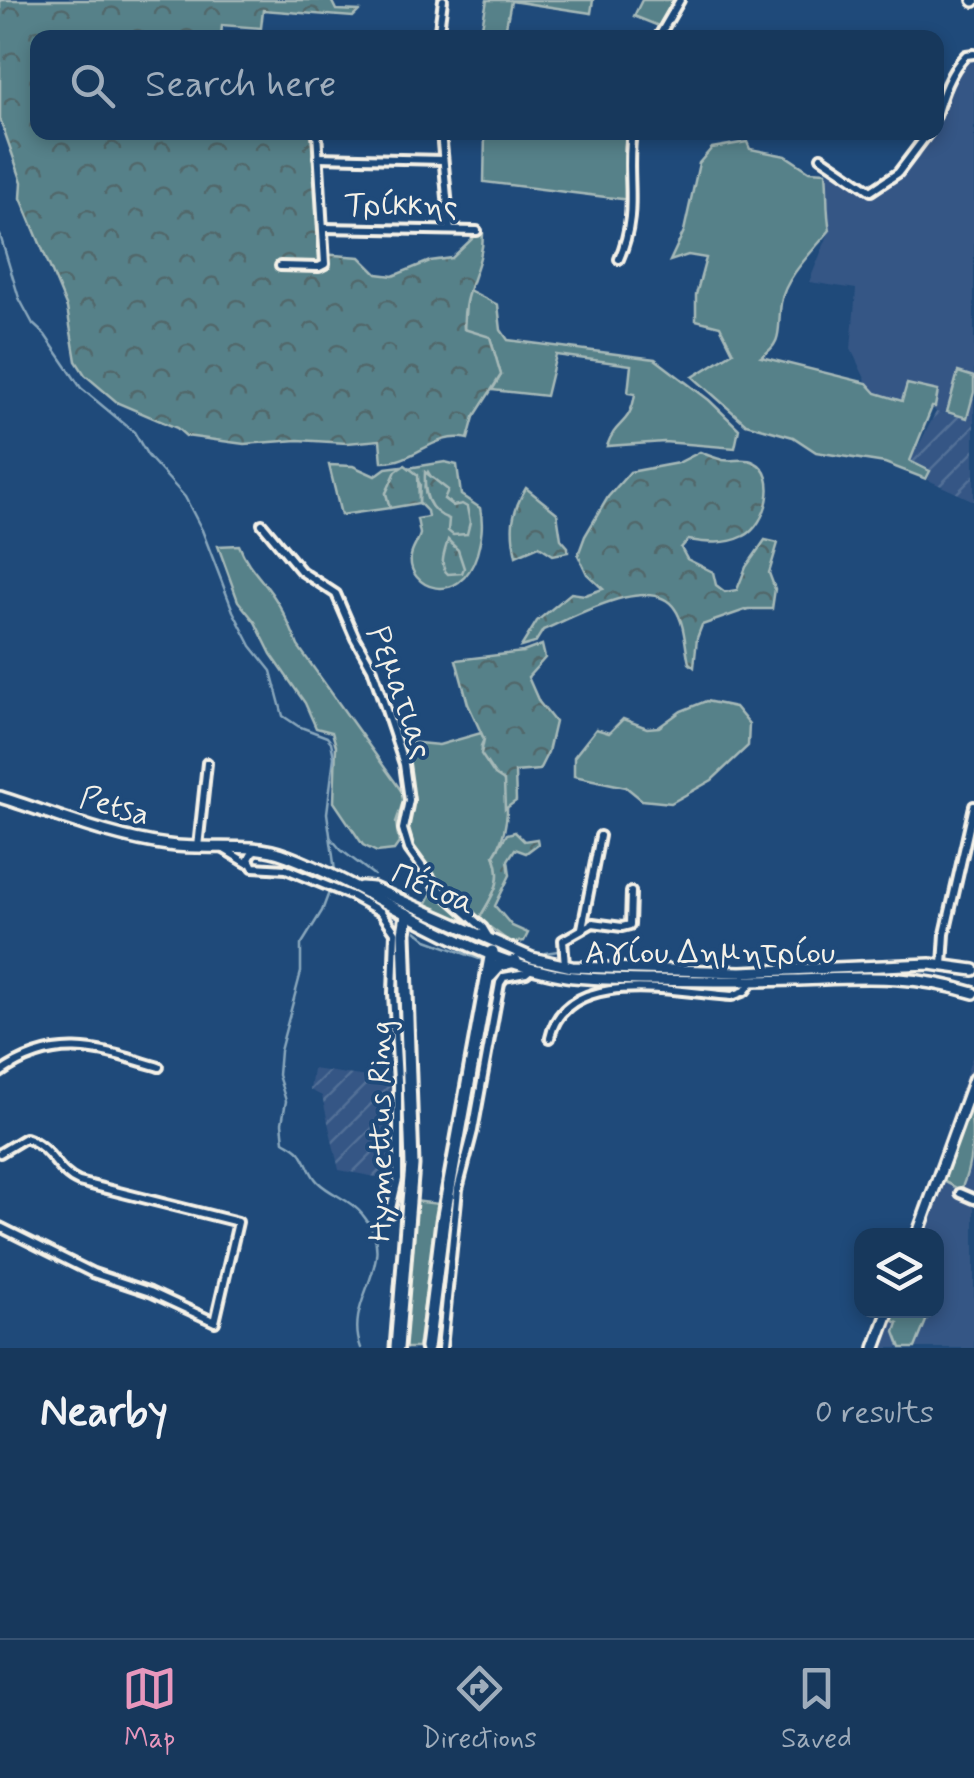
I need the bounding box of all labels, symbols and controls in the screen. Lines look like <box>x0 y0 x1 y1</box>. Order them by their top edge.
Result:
search box <box>30 30 944 140</box>
icon: search <box>65 58 120 113</box>
text: Search here <box>145 61 336 110</box>
street label: Τρίκκης <box>344 184 458 228</box>
street label: Ρεματιας <box>356 621 442 765</box>
street label: Petsa <box>75 777 154 837</box>
street label: Πέτσα <box>385 853 482 926</box>
street label: Αγίου Δημητρίου <box>585 933 835 975</box>
street label: Hymettus Ring <box>360 1020 402 1242</box>
map controls <box>854 1228 944 1318</box>
button: layers <box>854 1228 944 1318</box>
text: Nearby <box>40 1386 168 1441</box>
text: 0 results <box>815 1392 934 1434</box>
tab: Map <box>122 1661 177 1758</box>
tab: Directions <box>422 1661 537 1758</box>
tab: Saved <box>781 1661 852 1758</box>

